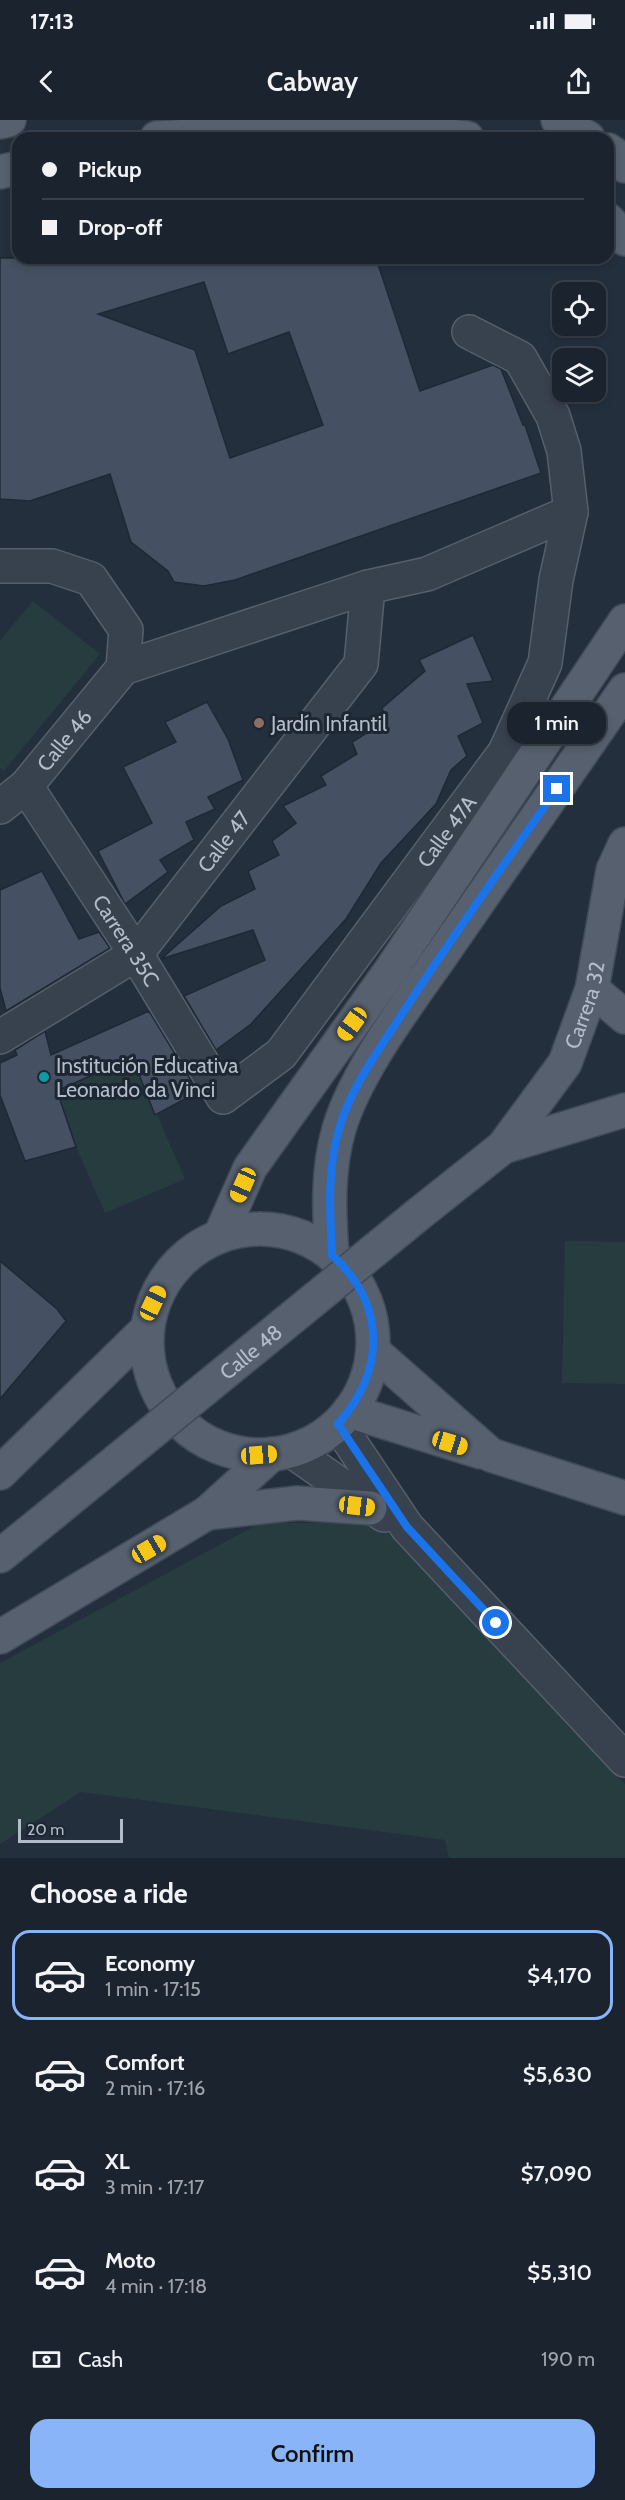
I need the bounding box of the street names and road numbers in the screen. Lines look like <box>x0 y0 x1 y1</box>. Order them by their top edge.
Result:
street label: Calle 46 <box>31 704 97 776</box>
street label: Calle 47A <box>412 790 481 872</box>
street label: Calle 47 <box>192 805 255 877</box>
street label: Carrera 35C <box>88 890 165 991</box>
street label: Carrera 32 <box>559 959 609 1052</box>
street label: Calle 48 <box>214 1319 287 1384</box>

